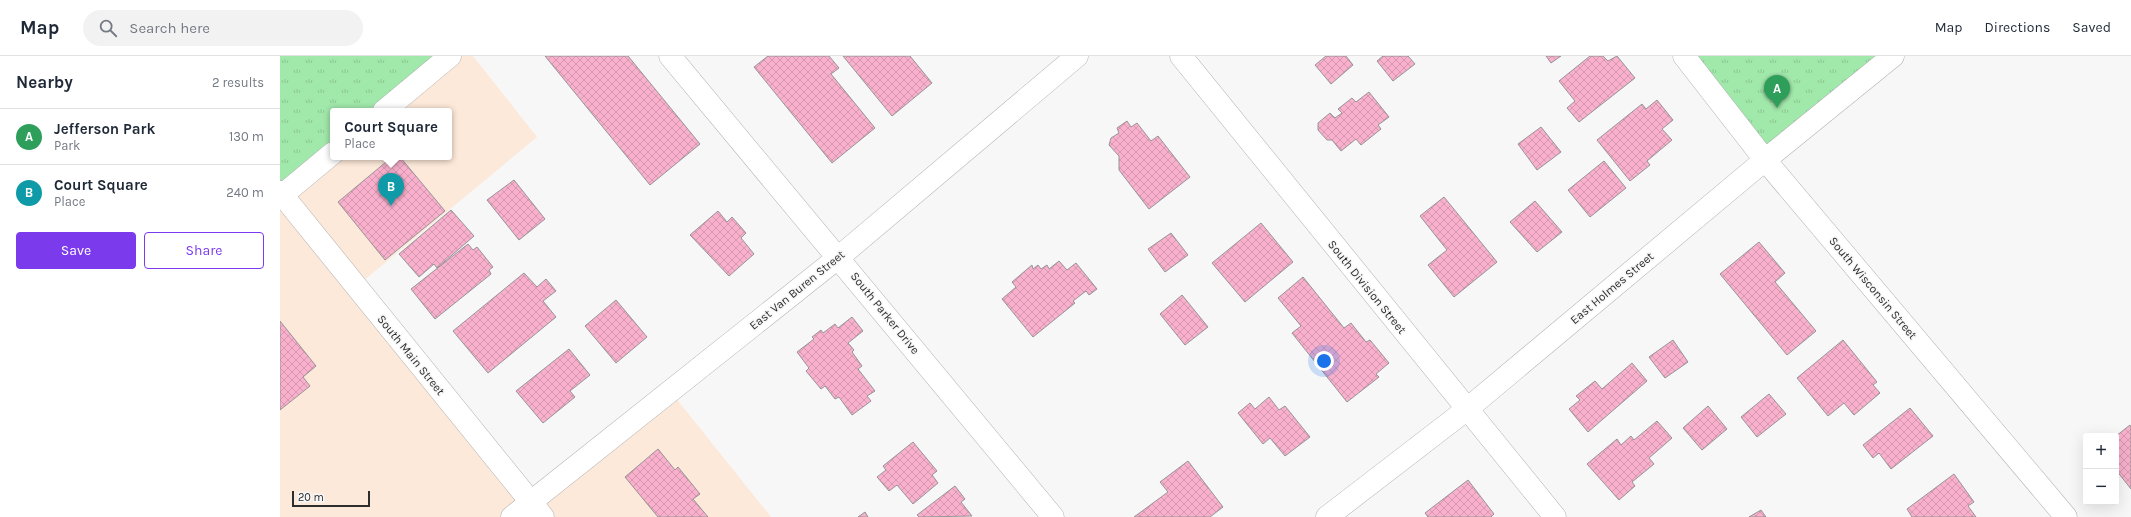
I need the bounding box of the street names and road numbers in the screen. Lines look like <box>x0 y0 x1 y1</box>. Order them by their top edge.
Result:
street label: South Wisconsin Street <box>1826 234 1920 342</box>
street label: South Division Street <box>1325 237 1409 337</box>
street label: East Van Buren Street <box>747 247 848 333</box>
street label: East Holmes Street <box>1567 249 1657 327</box>
street label: South Parker Drive <box>848 269 922 357</box>
street label: South Main Street <box>374 312 448 398</box>

